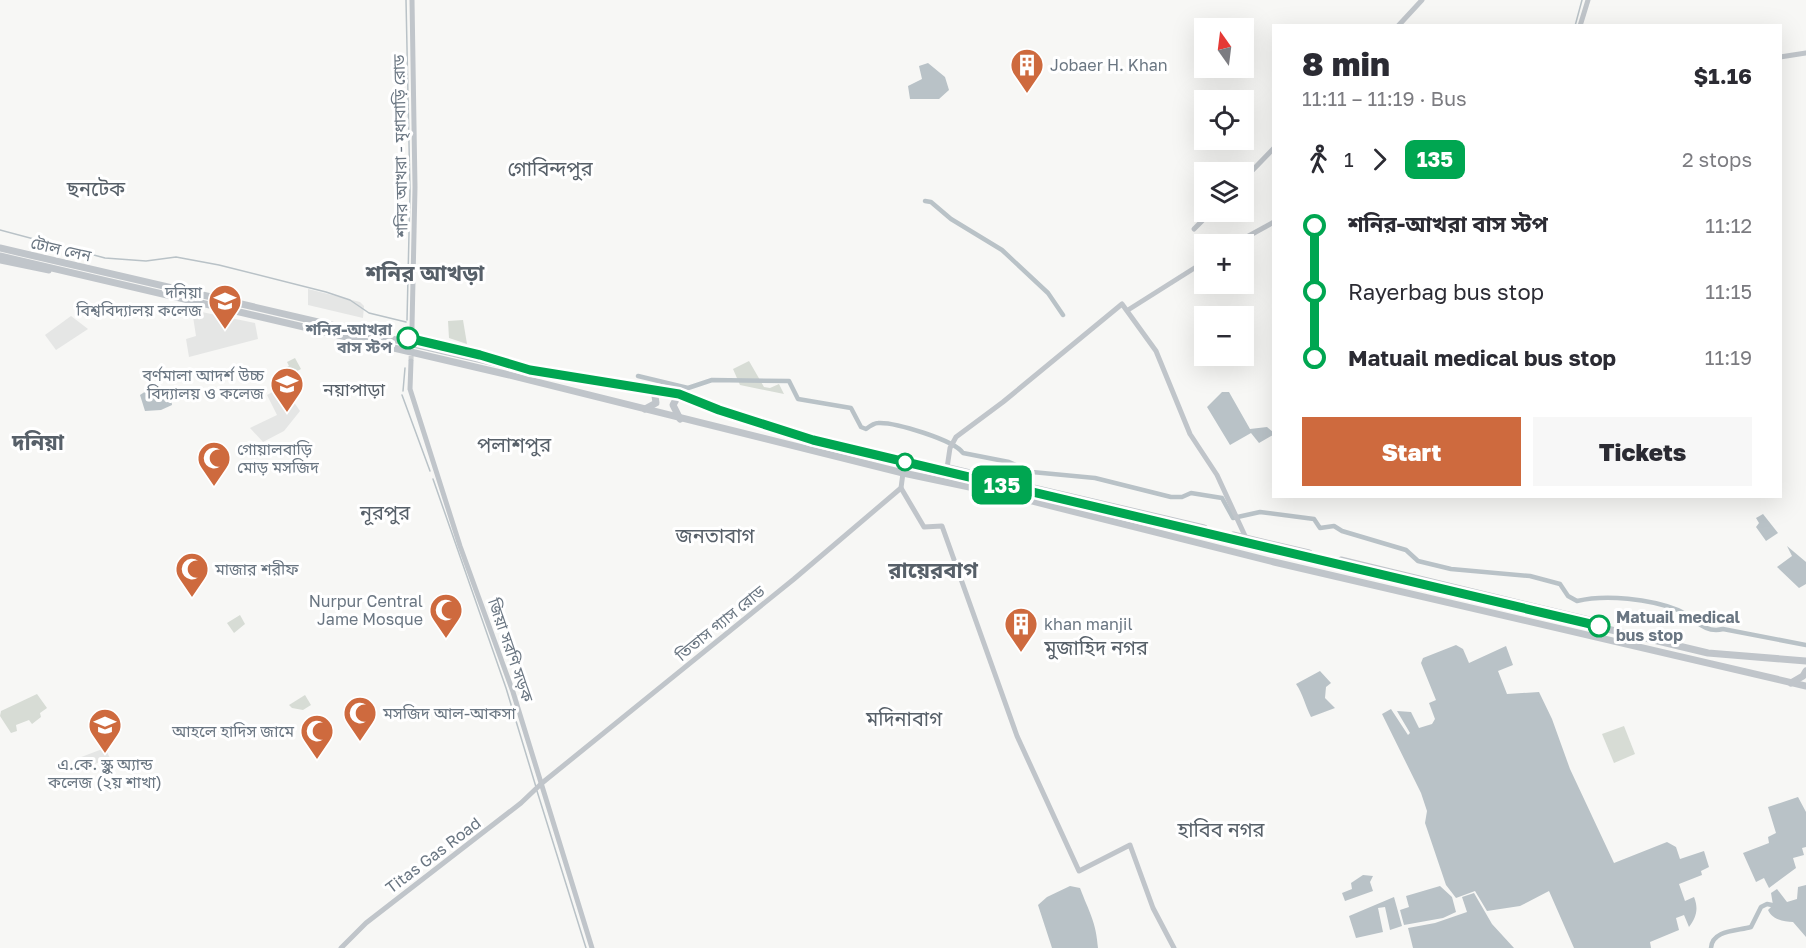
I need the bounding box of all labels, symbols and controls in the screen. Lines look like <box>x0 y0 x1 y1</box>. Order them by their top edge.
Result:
north arrow <box>1194 18 1254 78</box>
map controls <box>1194 18 1254 366</box>
text: 8 min <box>1302 44 1390 83</box>
building icon: Jobaer H. Khan <box>1009 47 1045 94</box>
street label: শনির আখরা - মৃধাবাড়ি রোড <box>388 54 413 239</box>
place label: Jobaer H. Khan <box>1050 55 1168 75</box>
text: $1.16 <box>1694 62 1752 89</box>
text: 11:11 – 11:19 · Bus <box>1302 86 1467 110</box>
button: locate <box>1194 90 1254 150</box>
icon: walk <box>1302 143 1335 176</box>
icon: forward <box>1363 143 1396 176</box>
text: 135 <box>1417 146 1453 172</box>
text: 1 <box>1344 147 1354 171</box>
text: 2 stops <box>1682 147 1752 171</box>
district label: গোবিন্দপুর <box>507 156 594 181</box>
button: layers <box>1194 162 1254 222</box>
district label: ছনটেক <box>66 176 126 200</box>
text: শনির-আখরা বাস স্টপ <box>1348 210 1548 237</box>
text: 11:12 <box>1705 213 1752 237</box>
street label: টোল লেন <box>29 232 94 266</box>
button: + <box>1194 234 1254 294</box>
district label: শনির আখড়া <box>365 259 485 286</box>
text: Rayerbag bus stop <box>1348 278 1544 305</box>
text: 11:15 <box>1705 279 1752 303</box>
place label: দনিয়া বিশ্ববিদ্যালয় কলেজ <box>75 282 203 320</box>
school or university icon: দনিয়া বিশ্ববিদ্যালয় কলেজ <box>207 283 243 330</box>
button: − <box>1194 306 1254 366</box>
place label: শনির-আখরা বাস স্টপ <box>305 319 392 357</box>
marker: শনির-আখরা বাস স্টপ <box>397 327 419 349</box>
text: Matuail medical bus stop <box>1348 344 1616 371</box>
text: 11:19 <box>1705 345 1752 369</box>
place label: বর্ণমালা আদর্শ উচ্চ বিদ্যালয় ও কলেজ <box>141 365 264 403</box>
school or university icon: বর্ণমালা আদর্শ উচ্চ বিদ্যালয় ও কলেজ <box>269 366 305 413</box>
district label: নয়াপাড়া <box>322 378 385 400</box>
button: Start <box>1302 417 1521 486</box>
button: Tickets <box>1533 417 1752 486</box>
district label: দনিয়া <box>11 428 65 455</box>
district label: পলাশপুর <box>477 432 552 457</box>
place label: গোয়ালবাড়ি মোড় মসজিদ <box>237 439 320 477</box>
mosque icon: গোয়ালবাড়ি মোড় মসজিদ <box>196 440 232 487</box>
unlabelled marker <box>896 453 914 471</box>
line badge: 135 <box>968 466 1036 504</box>
text: 135 <box>984 472 1020 498</box>
district label: নূরপুর <box>359 500 411 526</box>
district label: জনতাবাগ <box>675 523 756 547</box>
mosque icon: মাজার শরীফ <box>174 551 210 598</box>
district label: রায়েরবাগ <box>887 556 979 583</box>
place label: মাজার শরীফ <box>214 559 299 579</box>
street label: তিতাস গ্যাস রোড <box>671 581 769 666</box>
place label: Nurpur Central Jame Mosque <box>309 591 423 629</box>
mosque icon: Nurpur Central Jame Mosque <box>428 592 464 639</box>
street label: জিয়া সরণি সড়ক <box>484 595 538 705</box>
building icon: khan manjil <box>1003 606 1039 653</box>
place label: Matuail medical bus stop <box>1616 607 1741 645</box>
place label: khan manjil <box>1044 614 1133 634</box>
marker: Matuail medical bus stop <box>1588 615 1610 637</box>
district label: মুজাহিদ নগর <box>1043 635 1149 660</box>
mosque icon: মসজিদ আল-আকসা <box>342 695 378 742</box>
place label: মসজিদ আল-আকসা <box>382 703 516 723</box>
district label: মদিনাবাগ <box>865 706 943 730</box>
school or university icon: এ.কে. স্কুল অ্যান্ড কলেজ (২য় শাখা) <box>87 707 123 754</box>
mosque icon: আহলে হাদিস জামে <box>299 713 335 760</box>
place label: আহলে হাদিস জামে <box>171 721 294 741</box>
place label: এ.কে. স্কুল অ্যান্ড কলেজ (২য় শাখা) <box>47 754 162 792</box>
street label: Titas Gas Road <box>381 813 485 897</box>
district label: হাবিব নগর <box>1176 817 1266 841</box>

